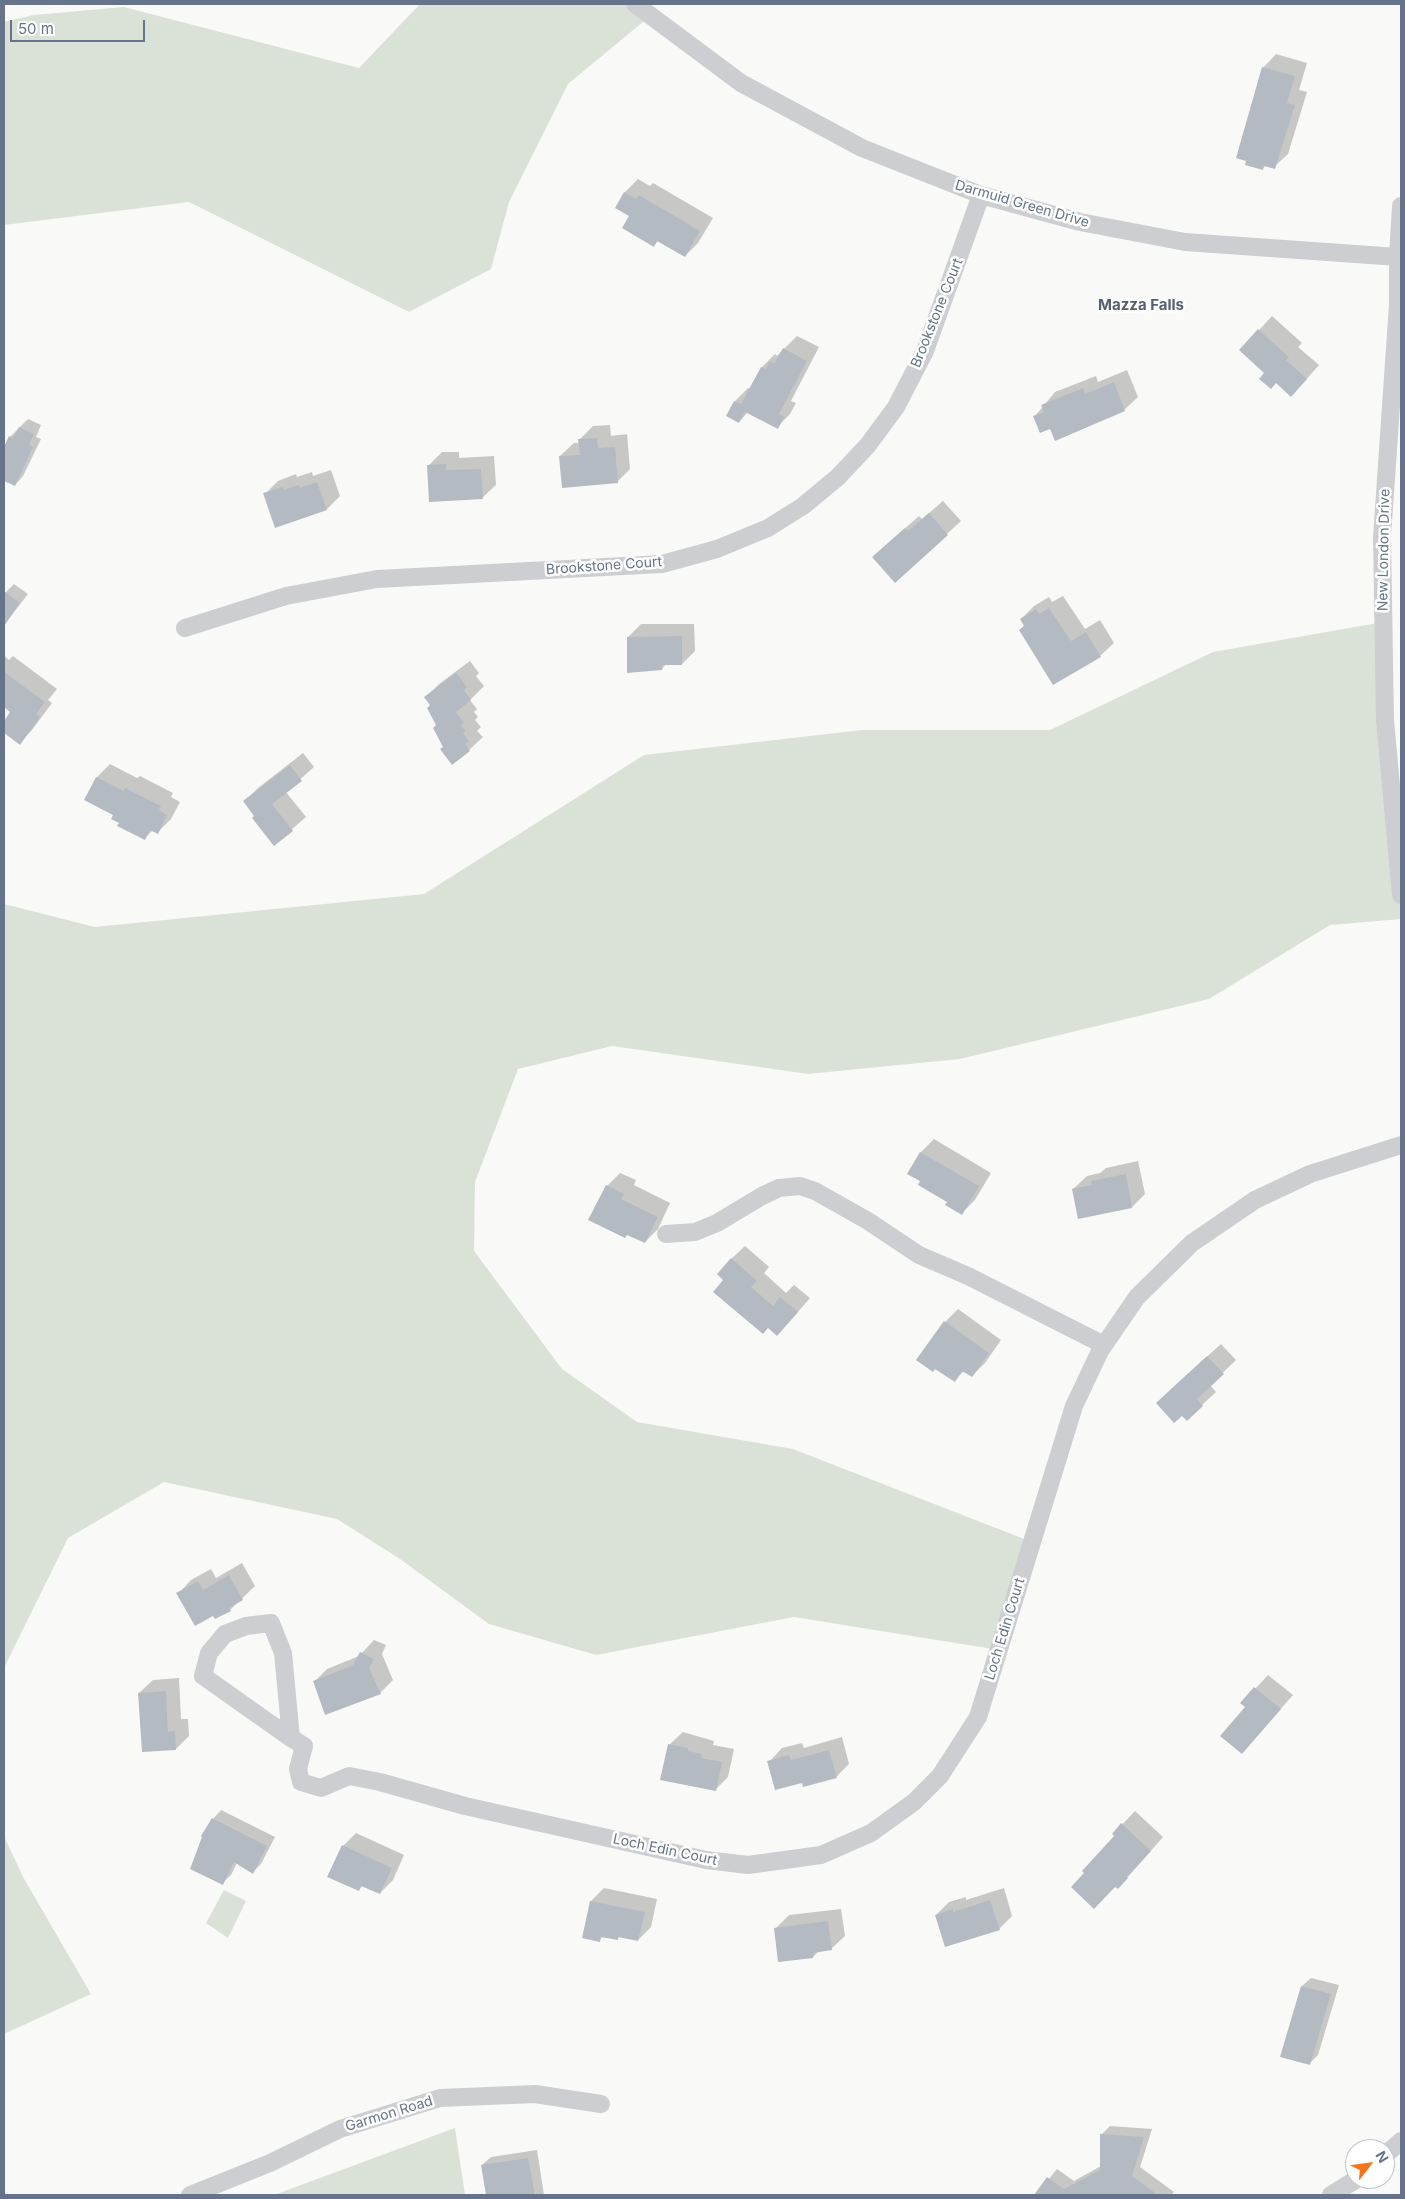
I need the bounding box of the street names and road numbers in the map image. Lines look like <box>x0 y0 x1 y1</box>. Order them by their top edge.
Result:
street label: Darmuid Green Drive <box>953 177 1091 231</box>
street label: Brookstone Court <box>907 256 967 370</box>
street label: New London Drive <box>1375 489 1393 611</box>
street label: Brookstone Court <box>545 554 663 578</box>
street label: Loch Edin Court <box>981 1576 1029 1682</box>
street label: Loch Edin Court <box>611 1831 719 1869</box>
street label: Garmon Road <box>343 2093 435 2135</box>

